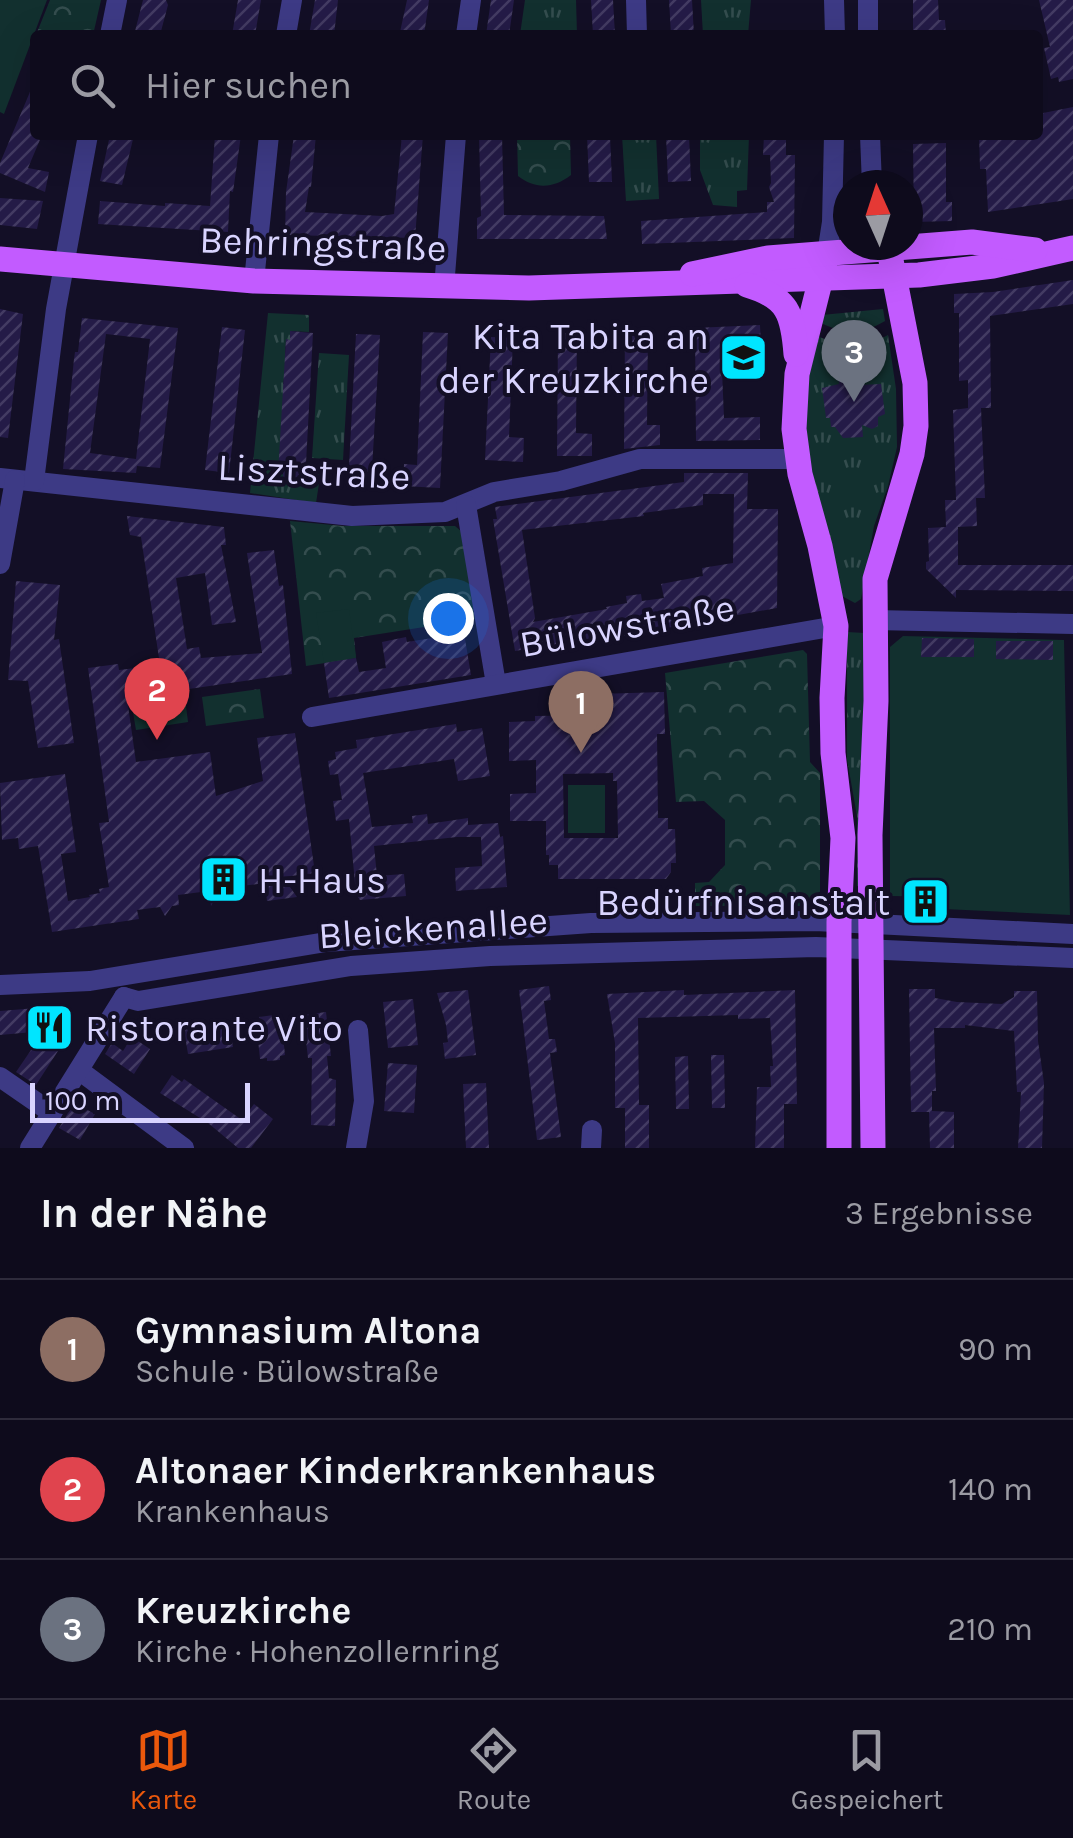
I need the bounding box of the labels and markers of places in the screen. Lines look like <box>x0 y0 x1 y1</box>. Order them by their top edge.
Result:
place label: Kita Tabita an der Kreuzkirche <box>438 314 709 403</box>
pin: 3 <box>822 320 886 402</box>
school or university icon: Kita Tabita an der Kreuzkirche <box>718 332 770 384</box>
pin: 2 <box>124 658 190 740</box>
pin: 1 <box>548 670 614 753</box>
building icon: H-Haus <box>197 854 249 906</box>
place label: H-Haus <box>258 858 386 903</box>
building icon: Bedürfnisanstalt <box>899 876 951 928</box>
place label: Bedürfnisanstalt <box>596 880 890 925</box>
restaurant icon: Ristorante Vito <box>24 1002 76 1054</box>
place label: Ristorante Vito <box>85 1006 343 1051</box>

